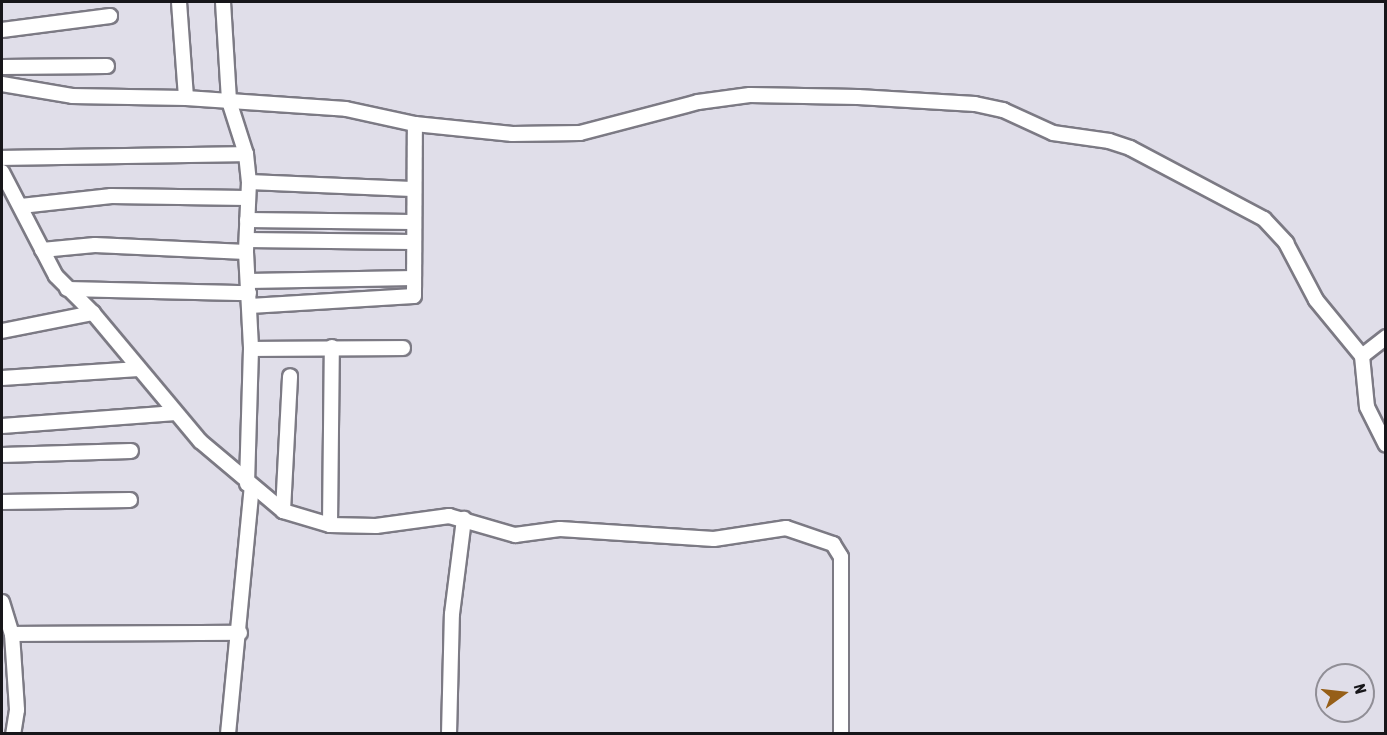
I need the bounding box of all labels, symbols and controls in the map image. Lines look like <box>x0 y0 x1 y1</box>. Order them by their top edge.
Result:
north arrow <box>1315 663 1375 723</box>
text: N <box>1351 682 1370 696</box>

